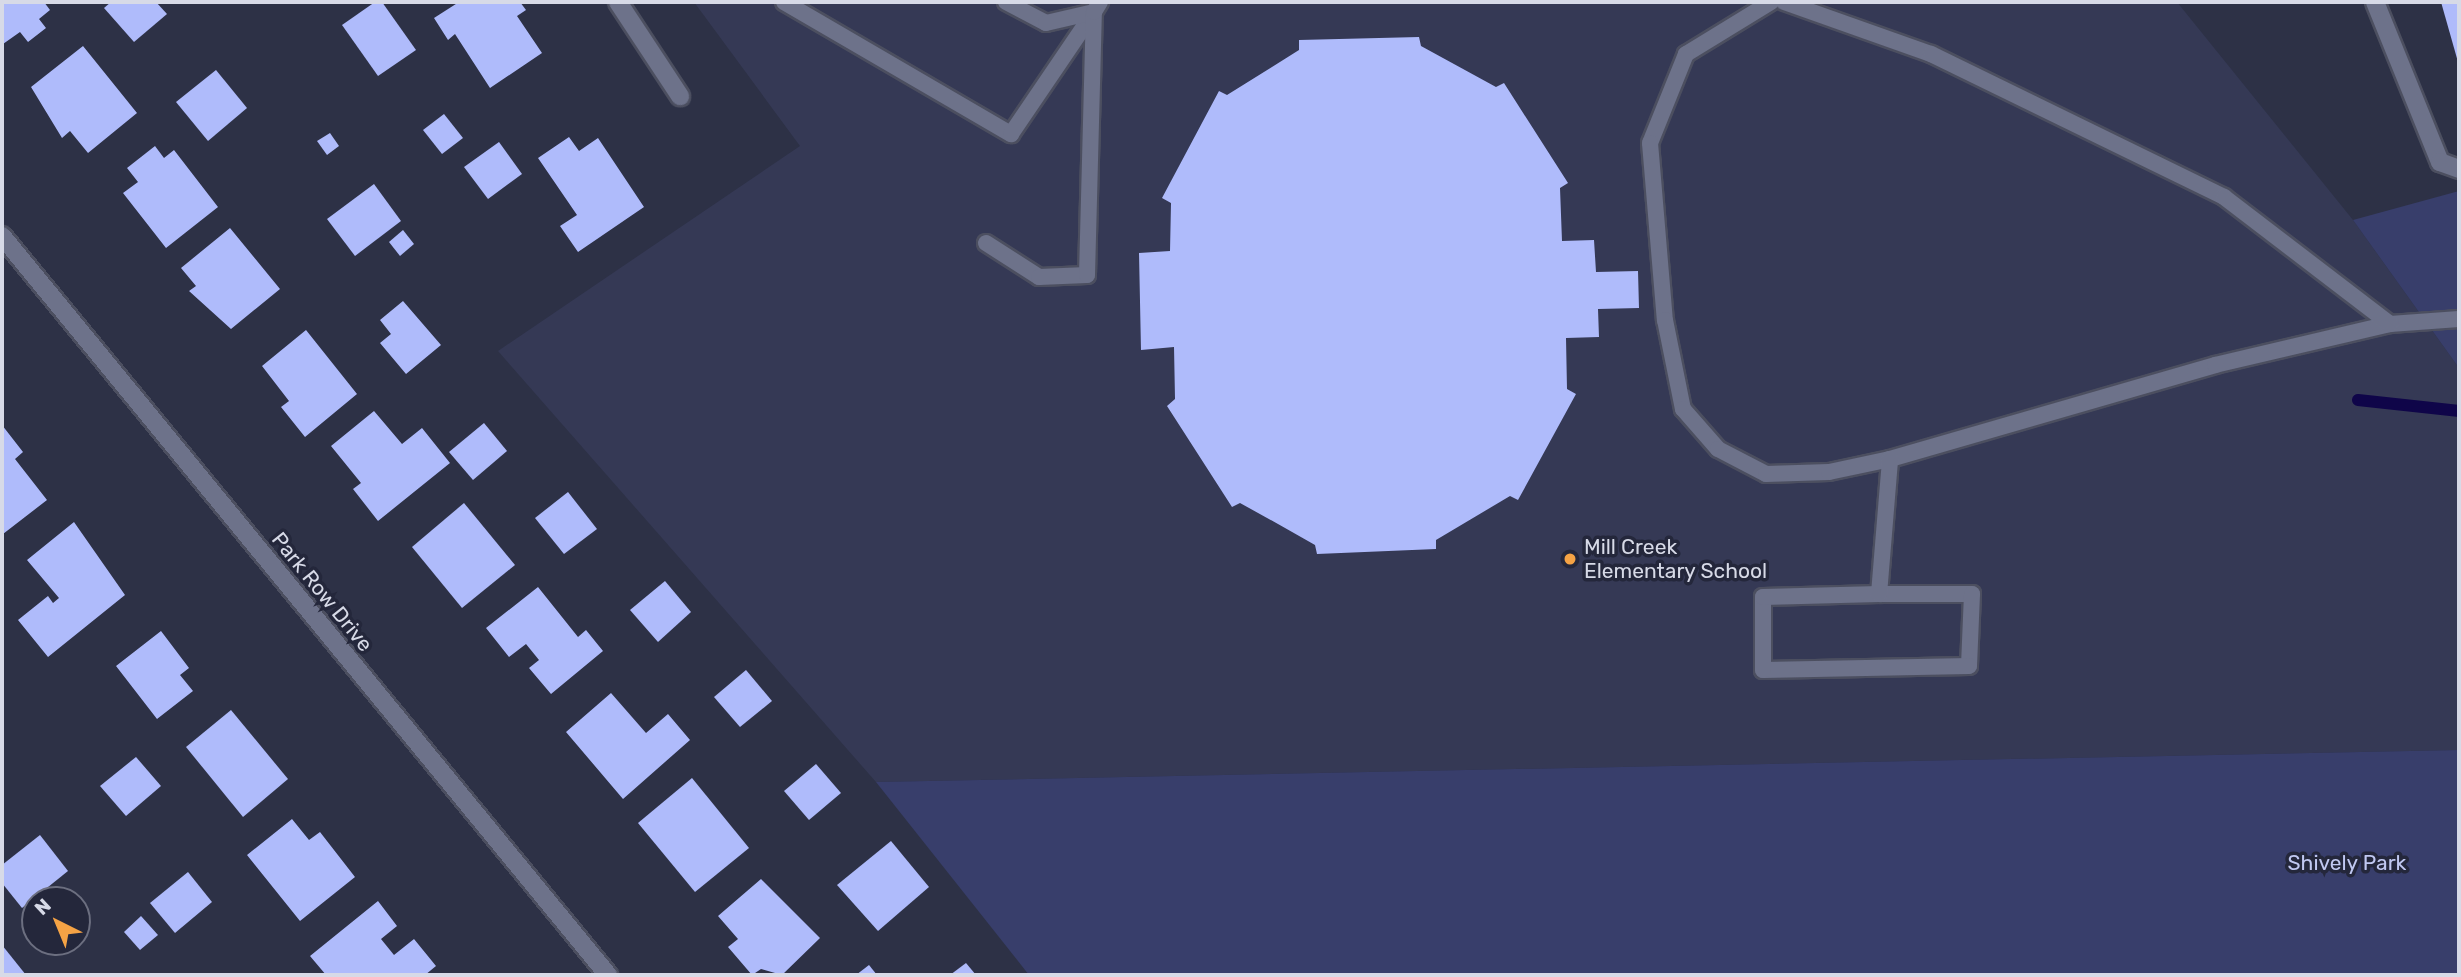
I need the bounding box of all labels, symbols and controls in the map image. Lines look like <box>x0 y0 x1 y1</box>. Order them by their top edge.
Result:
street label: Park Row Drive <box>266 527 378 657</box>
place label: Mill Creek Elementary School <box>1584 534 1768 584</box>
marker: Mill Creek Elementary School <box>1562 551 1578 567</box>
park label: Shively Park <box>2287 850 2407 876</box>
north arrow <box>21 886 91 956</box>
text: N <box>30 894 56 920</box>

